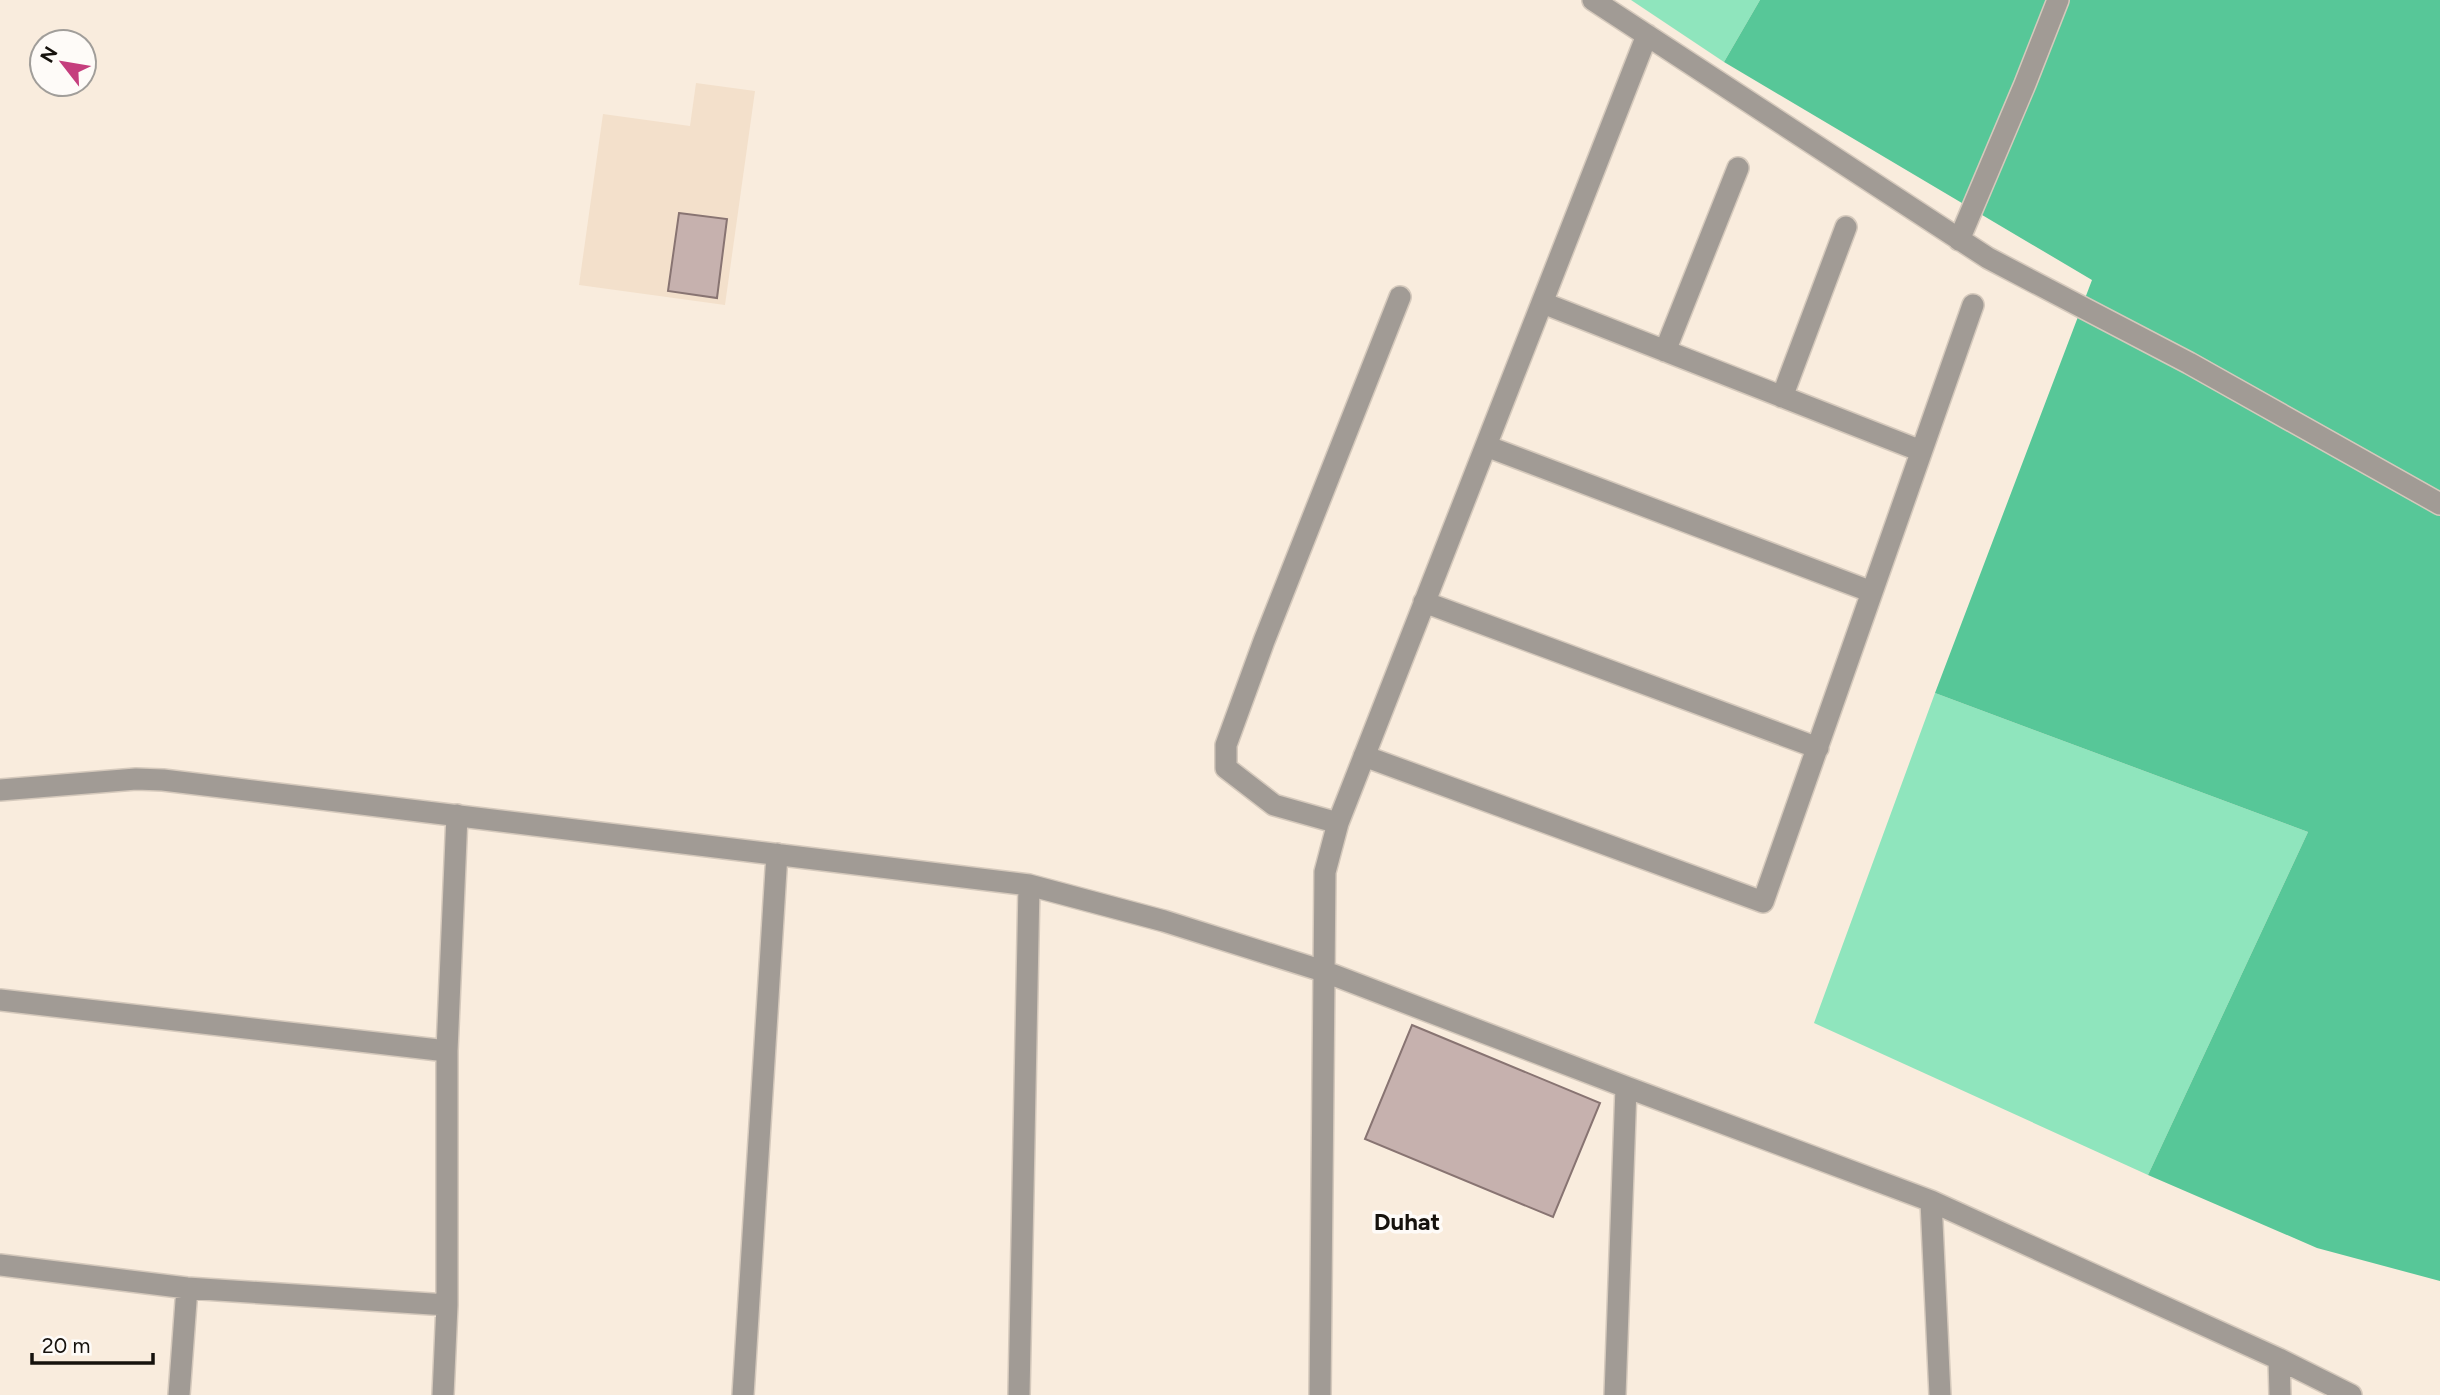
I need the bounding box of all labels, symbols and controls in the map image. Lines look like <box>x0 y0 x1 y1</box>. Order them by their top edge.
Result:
north arrow <box>28 28 98 98</box>
text: N <box>35 42 62 67</box>
district label: Duhat <box>1374 1207 1440 1236</box>
scale bar <box>32 1322 152 1366</box>
text: 20 m <box>42 1333 90 1358</box>

